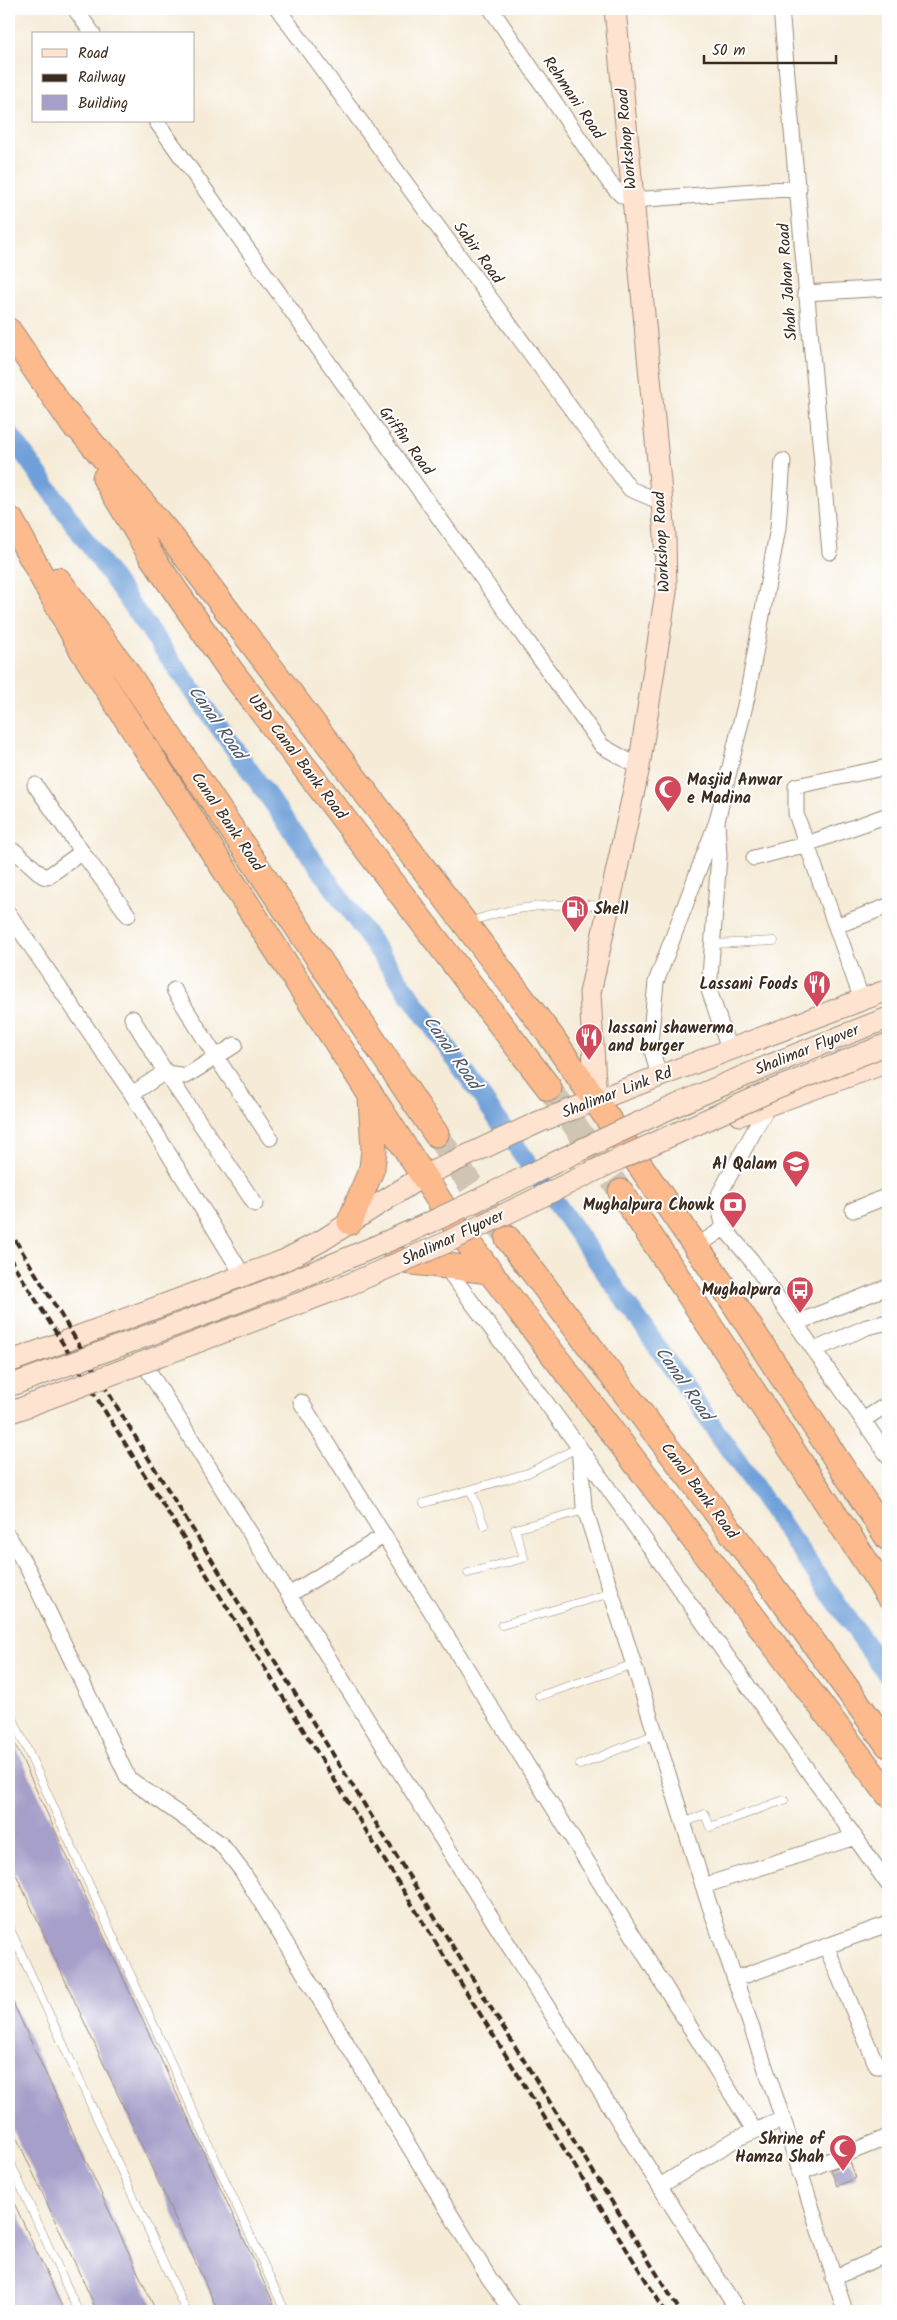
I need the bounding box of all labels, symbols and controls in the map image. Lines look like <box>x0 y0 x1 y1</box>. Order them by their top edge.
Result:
legend <box>32 32 195 122</box>
scale bar <box>704 32 837 64</box>
text: 50 m <box>712 39 746 63</box>
text: Road <box>78 42 109 66</box>
street label: Rehmani Road <box>536 51 611 146</box>
text: Railway <box>78 66 126 90</box>
street label: Workshop Road <box>610 86 644 191</box>
text: Building <box>78 92 128 116</box>
street label: Sabir Road <box>447 217 510 290</box>
street label: Shah Jahan Road <box>771 221 805 342</box>
street label: Griffin Road <box>372 401 440 482</box>
street label: Workshop Road <box>647 490 677 593</box>
water label: Canal Road <box>180 680 255 769</box>
street label: UBD Canal Bank Road <box>241 689 353 826</box>
street label: Canal Bank Road <box>184 767 270 878</box>
place label: Masjid Anwar e Madina <box>687 768 783 811</box>
mosque icon: Masjid Anwar e Madina <box>653 774 683 813</box>
fuel station icon: Shell <box>560 894 590 933</box>
place label: Shell <box>594 897 629 922</box>
restaurant icon: Lassani Foods <box>802 969 832 1008</box>
place label: Lassani Foods <box>699 972 799 997</box>
water label: Canal Road <box>415 1010 490 1099</box>
place label: lassani shawerma and burger <box>608 1016 734 1059</box>
street label: Shalimar Flyover <box>751 1017 865 1082</box>
restaurant icon: lassani shawerma and burger <box>574 1022 604 1061</box>
street label: Shalimar Link Rd <box>558 1060 677 1126</box>
school or university icon: Al Qalam <box>781 1149 811 1188</box>
place label: Al Qalam <box>712 1152 777 1177</box>
bank icon: Mughalpura Chowk <box>718 1190 748 1229</box>
place label: Mughalpura Chowk <box>583 1193 715 1218</box>
street label: Shalimar Flyover <box>398 1203 510 1273</box>
bus stop icon: Mughalpura <box>785 1275 815 1314</box>
place label: Mughalpura <box>702 1278 781 1303</box>
water label: Canal Road <box>647 1341 722 1430</box>
street label: Canal Bank Road <box>654 1437 744 1546</box>
place label: Shrine of Hamza Shah <box>735 2127 826 2170</box>
mosque icon: Shrine of Hamza Shah <box>828 2133 858 2172</box>

